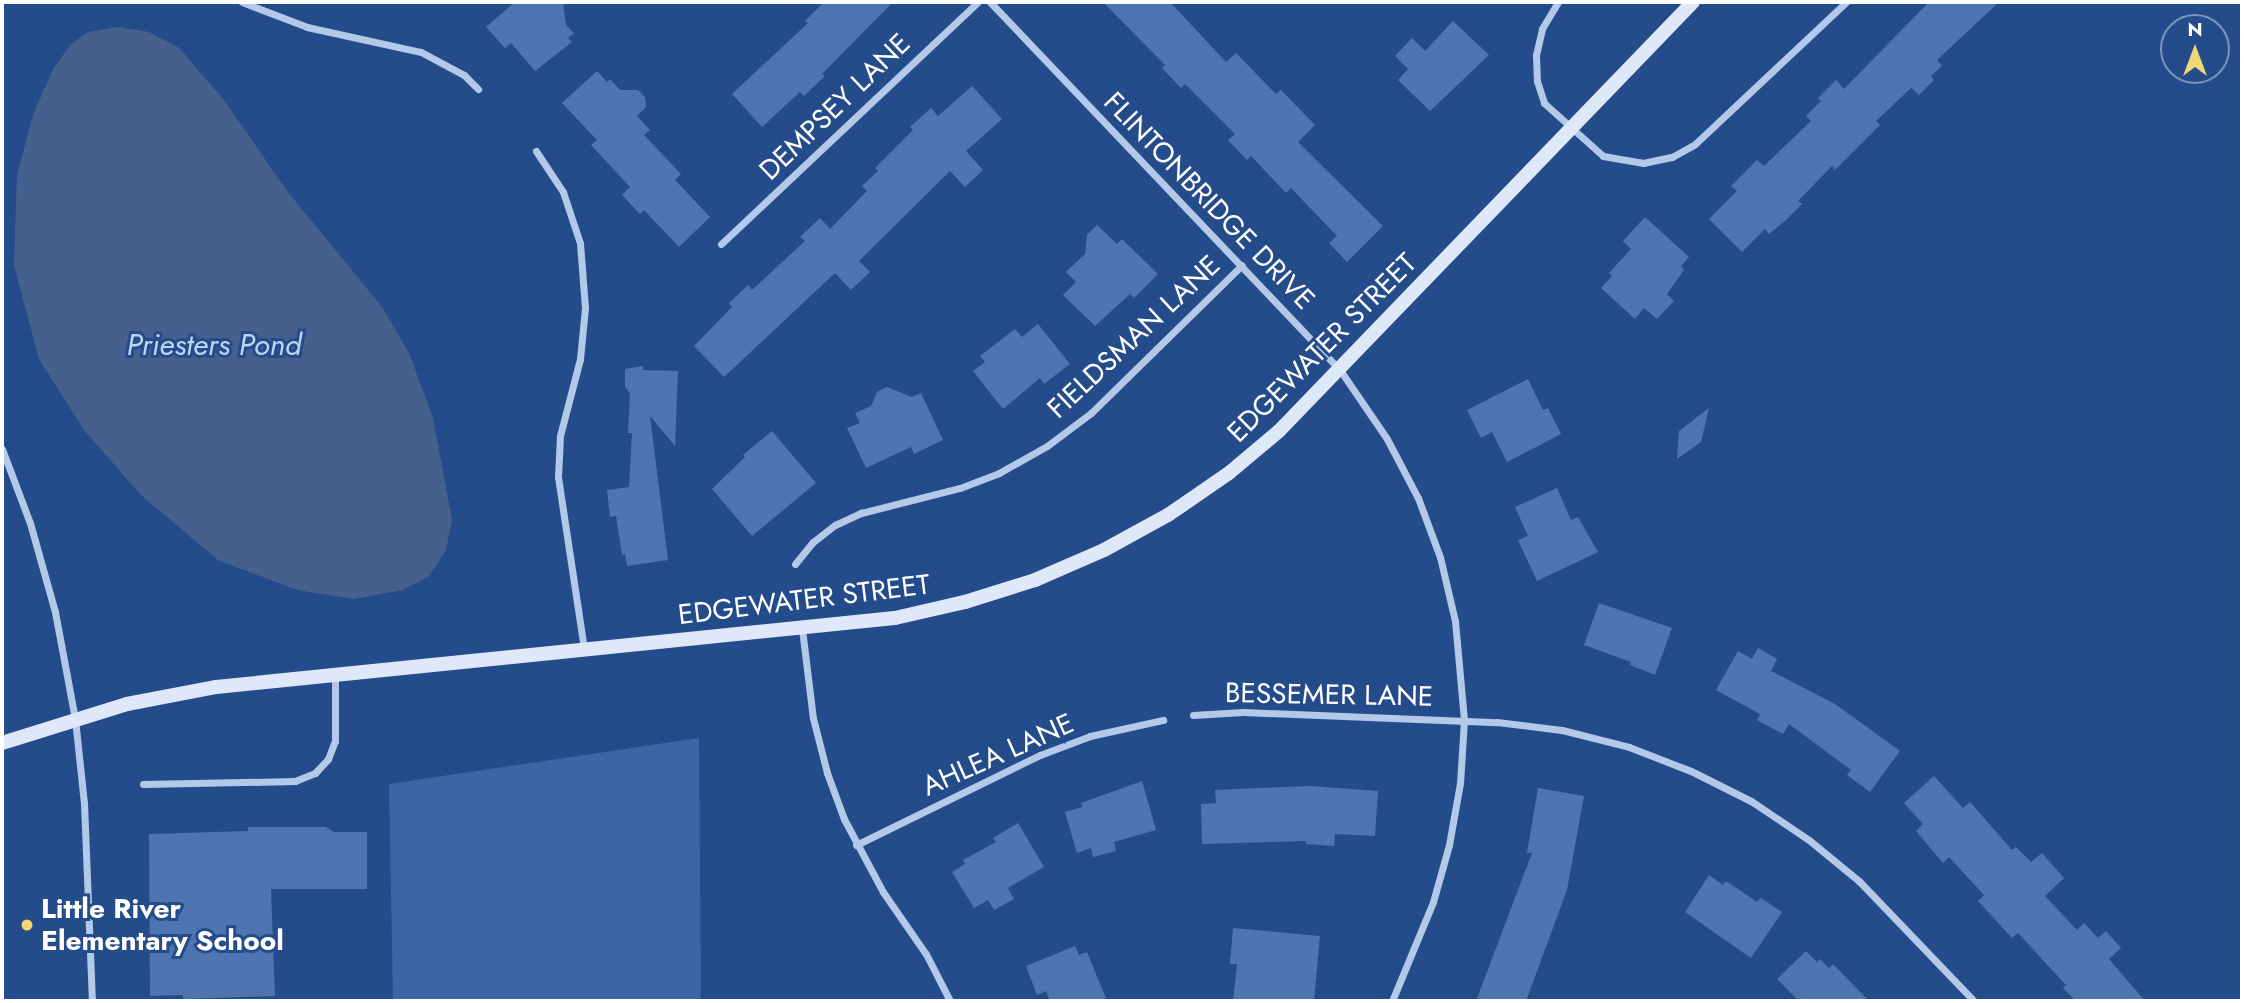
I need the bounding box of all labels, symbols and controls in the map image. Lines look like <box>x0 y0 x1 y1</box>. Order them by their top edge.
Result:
north arrow <box>2160 14 2230 84</box>
text: N <box>2187 16 2203 43</box>
street label: DEMPSEY LANE <box>753 27 917 187</box>
street label: FLINTONBRIDGE DRIVE <box>1097 85 1321 317</box>
street label: EDGEWATER STREET <box>1221 247 1423 449</box>
street label: FIELDSMAN LANE <box>1041 248 1227 426</box>
water label: Priesters Pond <box>126 327 302 363</box>
street label: EDGEWATER STREET <box>676 568 932 632</box>
street label: BESSEMER LANE <box>1225 676 1433 714</box>
street label: AHLEA LANE <box>917 707 1079 803</box>
place label: Little River Elementary School <box>41 892 284 958</box>
marker: Little River Elementary School <box>19 917 35 933</box>

